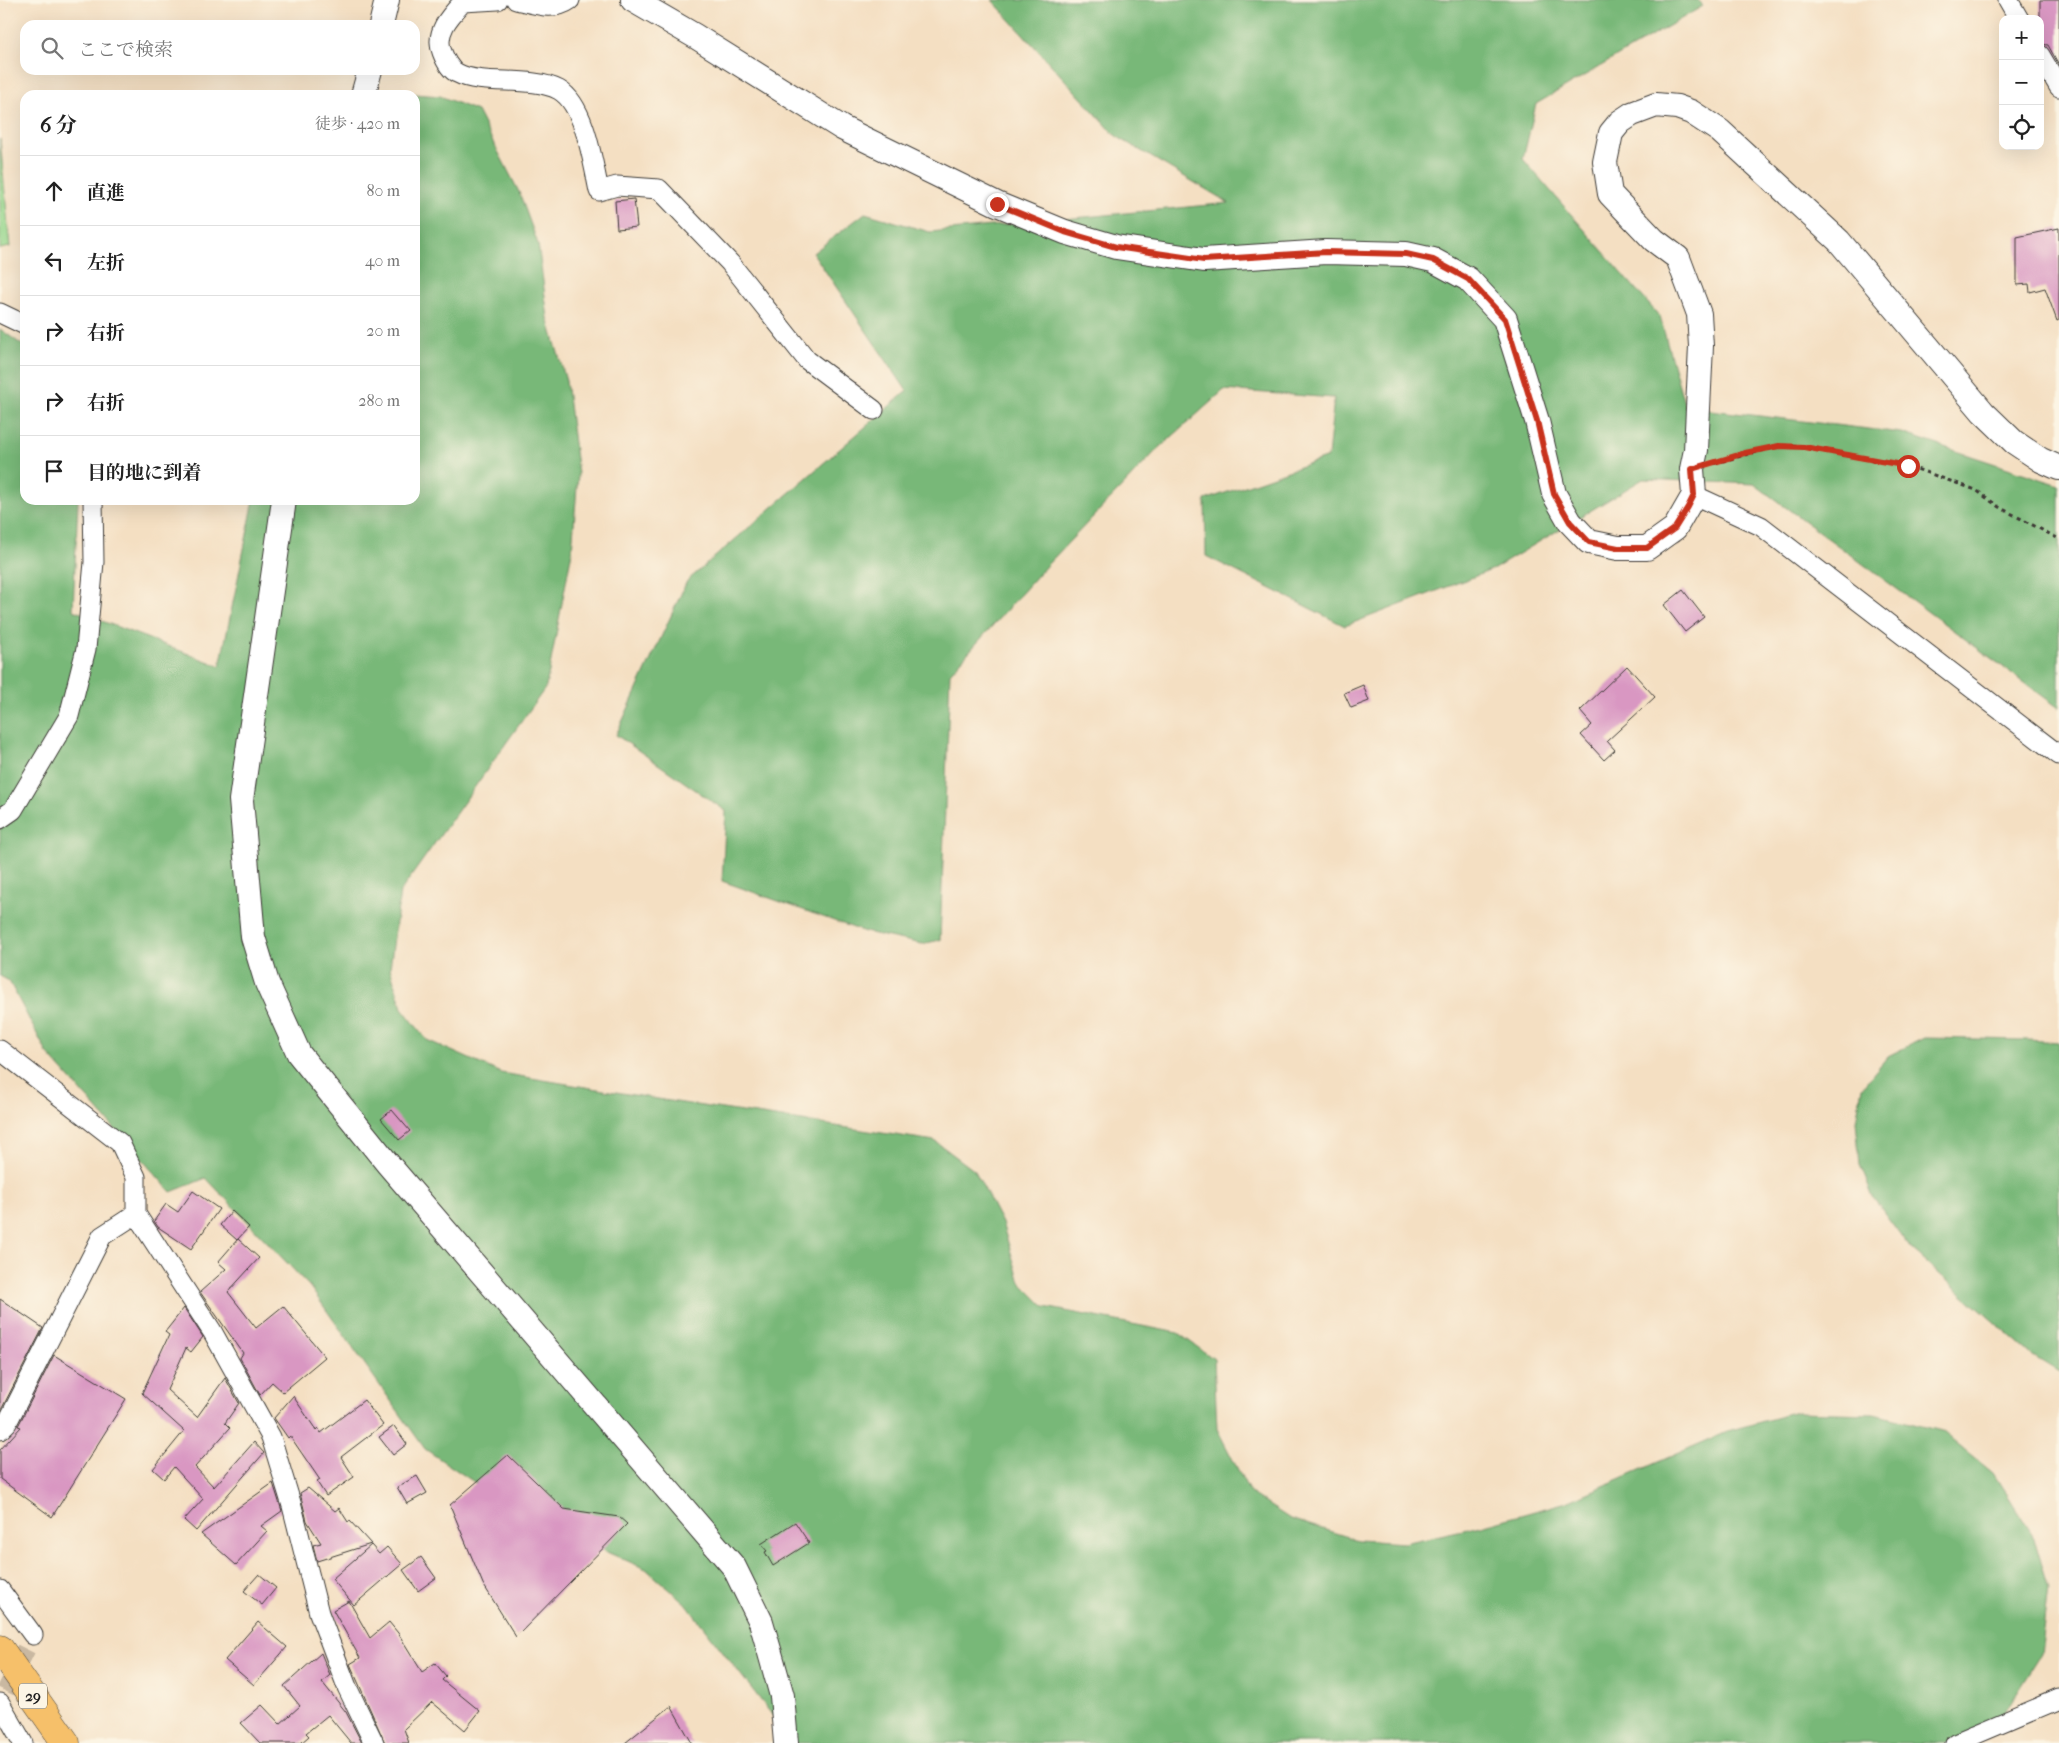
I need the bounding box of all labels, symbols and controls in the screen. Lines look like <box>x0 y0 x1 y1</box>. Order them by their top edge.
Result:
map controls <box>1999 15 2044 150</box>
button: + <box>1999 15 2044 60</box>
search box <box>20 20 420 75</box>
icon: search <box>38 34 66 62</box>
text: ここで検索 <box>78 39 173 61</box>
button: − <box>1999 60 2044 105</box>
button: locate <box>1999 105 2044 150</box>
text: 6 分 <box>40 113 77 137</box>
text: 徒歩 · 420 m <box>315 114 400 133</box>
icon: ahead <box>40 177 68 205</box>
text: 80 m <box>366 181 400 200</box>
text: 直進 <box>87 182 125 204</box>
route end <box>986 193 1009 216</box>
icon: left <box>40 247 68 275</box>
text: 40 m <box>365 251 400 270</box>
text: 左折 <box>87 252 125 274</box>
icon: right <box>40 317 68 345</box>
text: 20 m <box>366 321 400 340</box>
text: 右折 <box>87 322 125 344</box>
icon: right <box>40 387 68 415</box>
text: 280 m <box>358 391 400 410</box>
text: 右折 <box>87 392 125 414</box>
route start <box>1897 455 1920 478</box>
icon: arrive <box>40 457 68 485</box>
text: 目的地に到着 <box>87 462 201 484</box>
road number: 29 <box>19 1684 47 1708</box>

